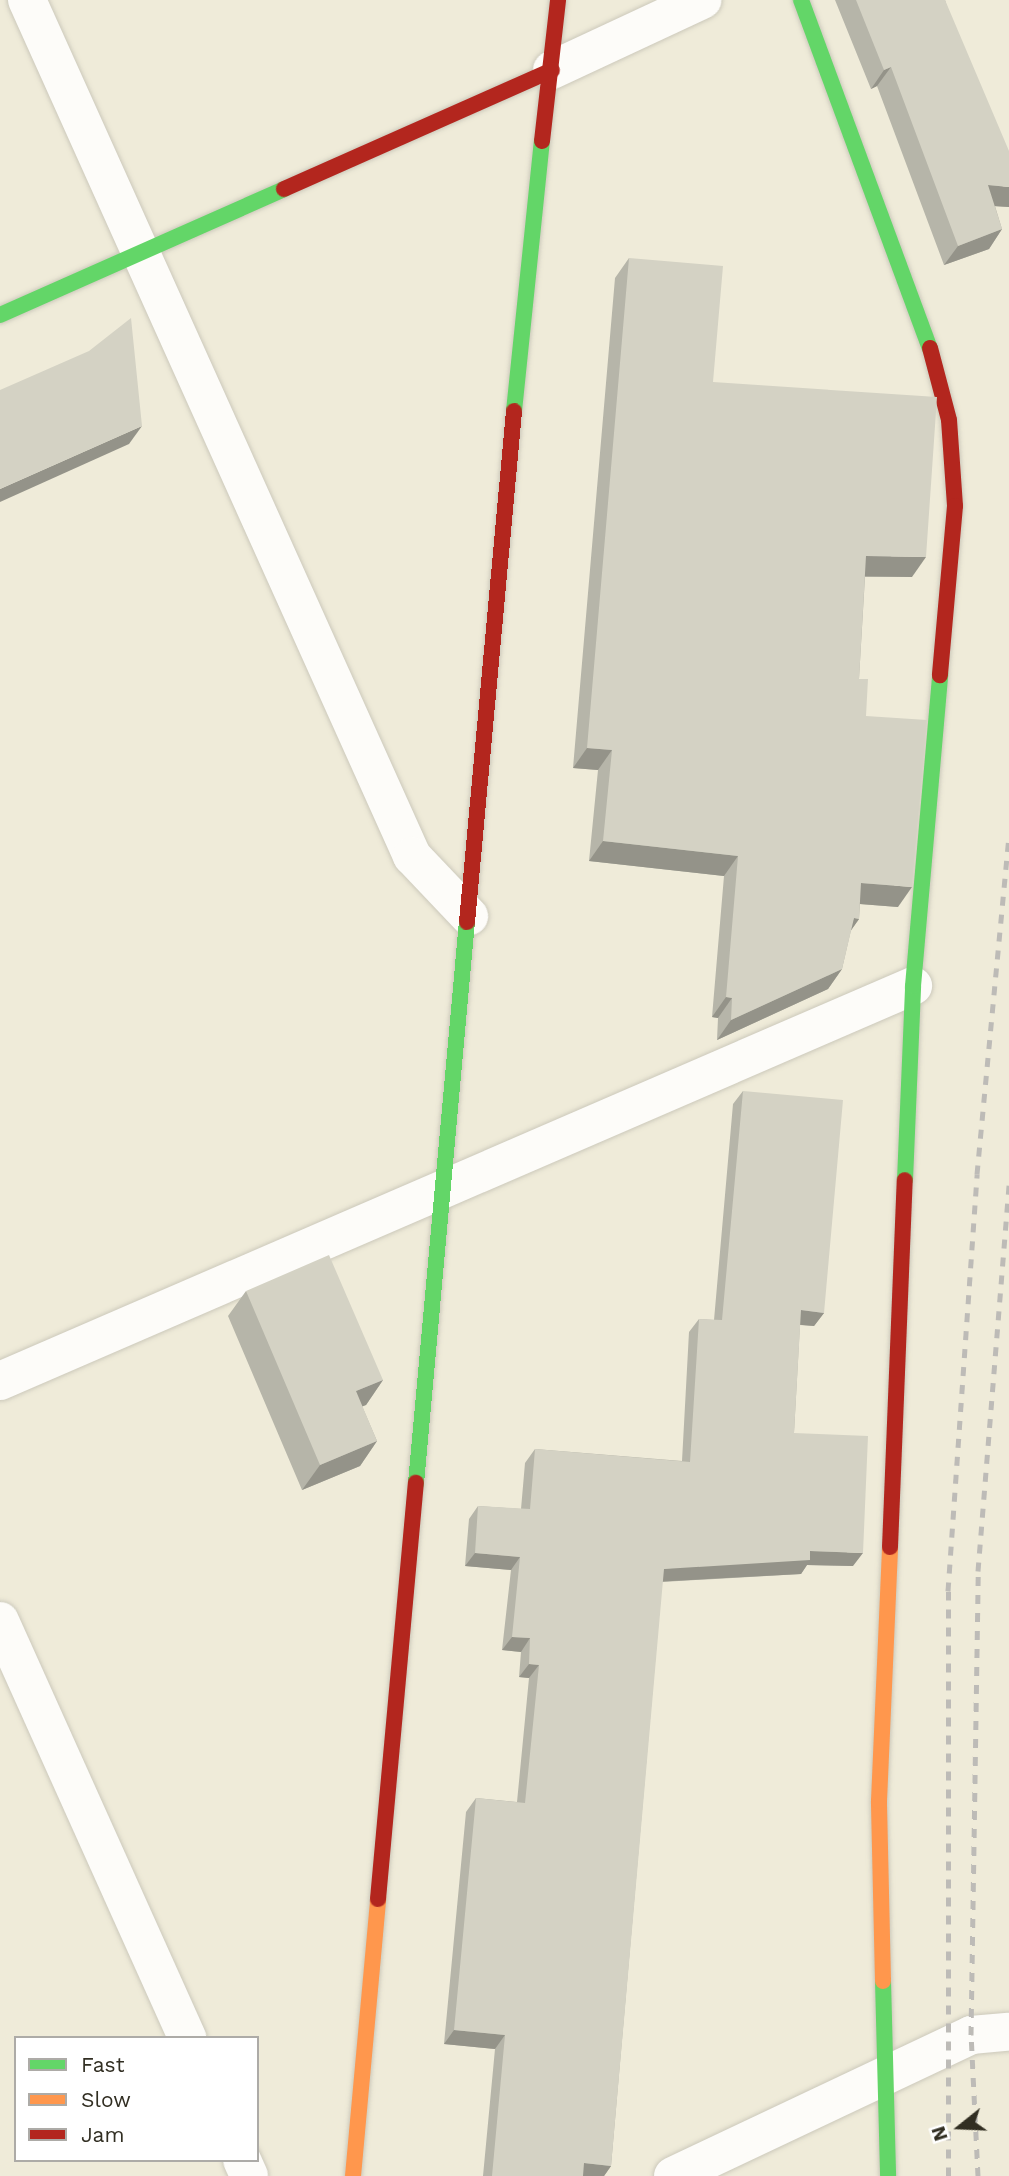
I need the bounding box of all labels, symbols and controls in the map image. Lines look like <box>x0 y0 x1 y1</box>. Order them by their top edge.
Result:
legend <box>14 2036 259 2162</box>
text: Fast <box>81 2052 125 2077</box>
text: Slow <box>81 2087 131 2112</box>
north arrow <box>925 2092 995 2162</box>
text: Jam <box>81 2122 124 2147</box>
text: N <box>926 2123 953 2144</box>

